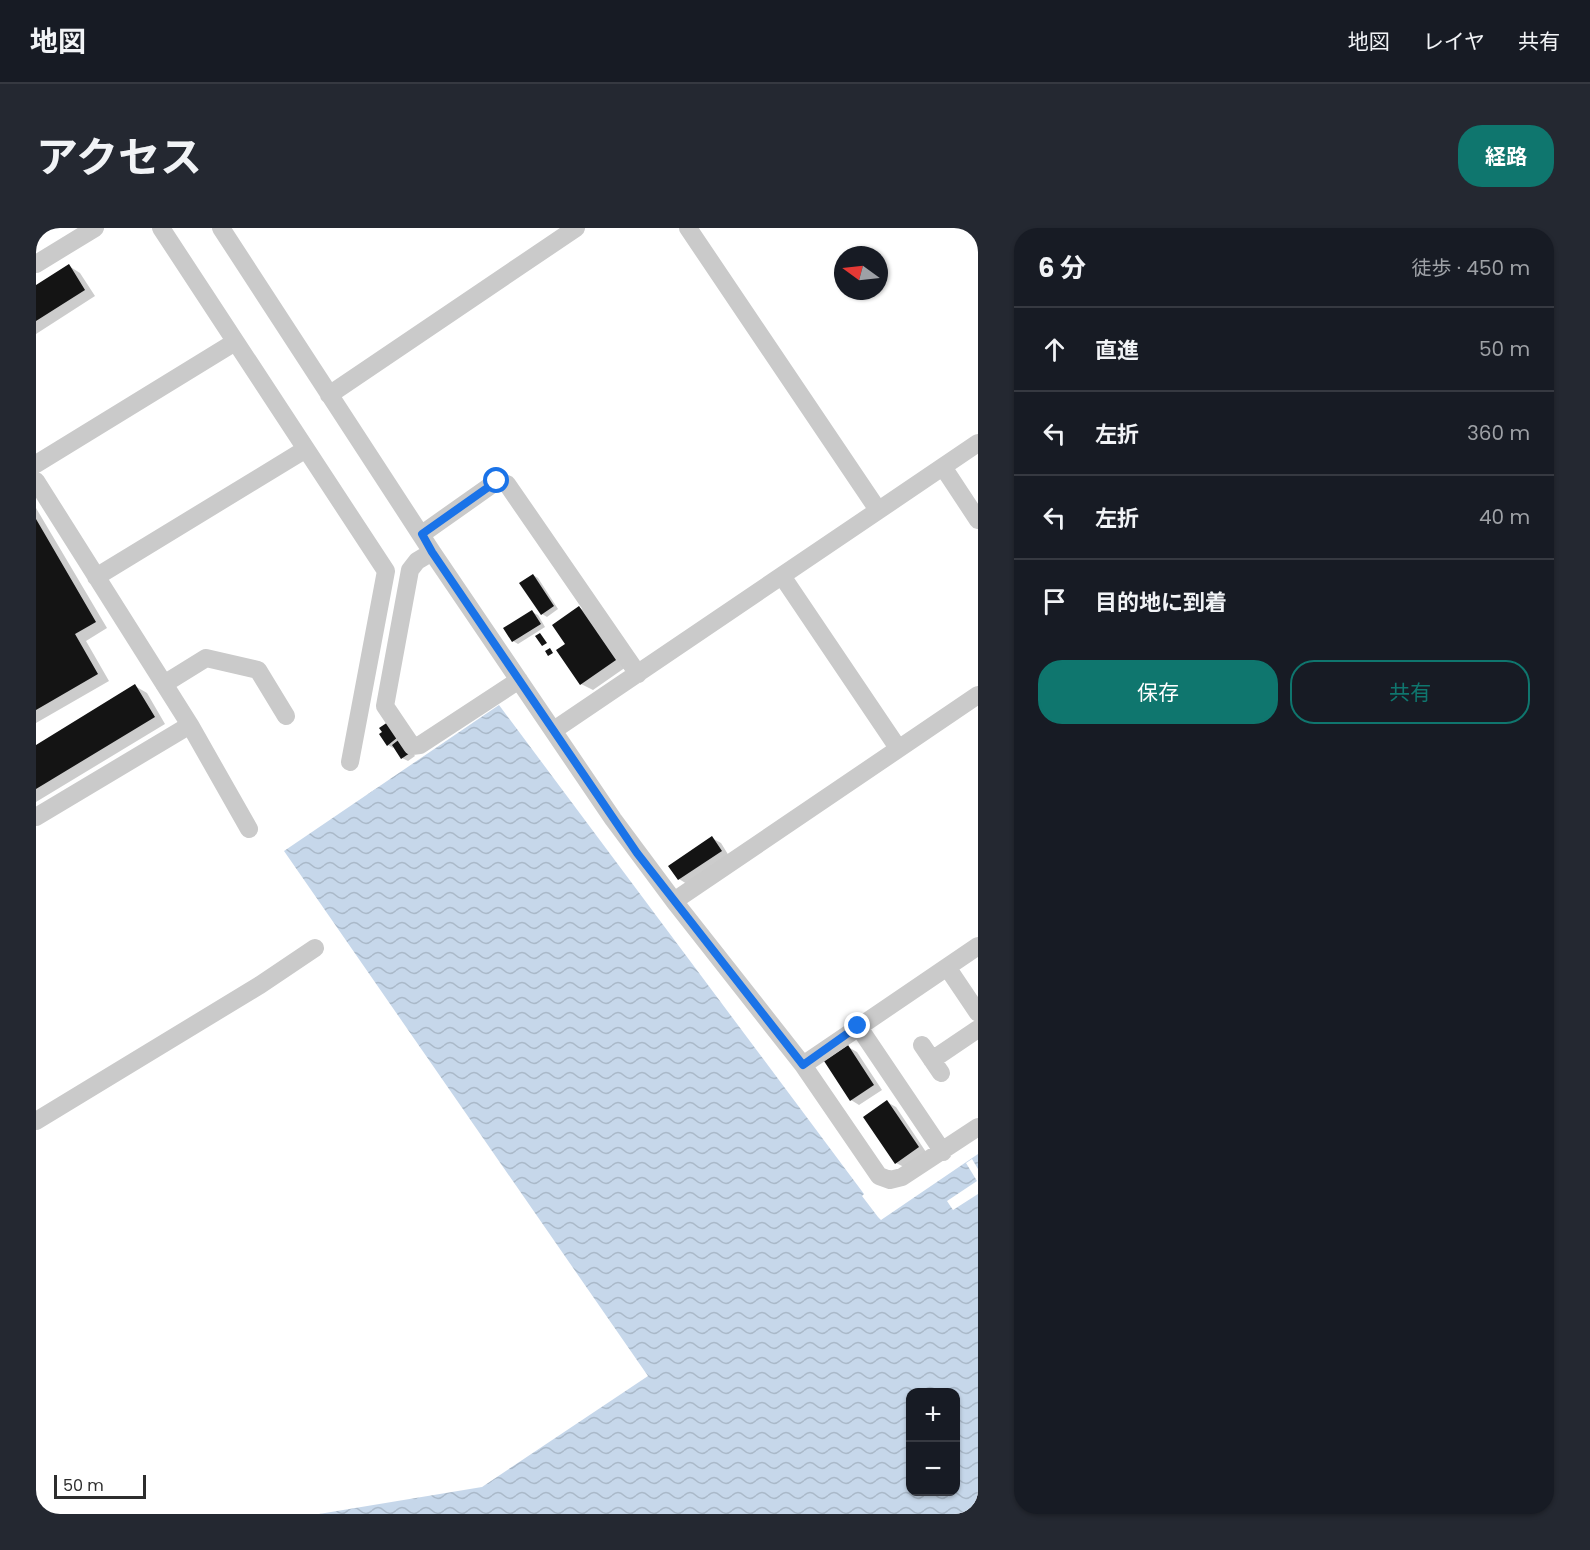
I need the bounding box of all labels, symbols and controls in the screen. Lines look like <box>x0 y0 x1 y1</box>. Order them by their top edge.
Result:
text: 地図 <box>30 22 86 61</box>
text: 地図 <box>1348 27 1390 56</box>
text: レイヤ <box>1423 27 1485 56</box>
text: 共有 <box>1518 27 1560 56</box>
button: 経路 <box>1458 125 1554 187</box>
text: アクセス <box>36 128 202 187</box>
north arrow <box>834 246 888 300</box>
text: 6 分 <box>1038 250 1086 286</box>
text: 徒歩 · 450 m <box>1411 254 1530 282</box>
icon: ahead <box>1038 333 1071 366</box>
text: 直進 <box>1095 335 1139 366</box>
text: 50 m <box>1479 335 1530 363</box>
icon: left <box>1038 417 1071 450</box>
text: 左折 <box>1095 419 1139 450</box>
text: 360 m <box>1467 419 1530 447</box>
route start <box>483 467 509 493</box>
icon: left <box>1038 501 1071 534</box>
text: 左折 <box>1095 503 1139 534</box>
text: 40 m <box>1479 503 1530 531</box>
icon: arrive <box>1038 585 1071 618</box>
text: 目的地に到着 <box>1095 587 1227 618</box>
button: 保存 <box>1038 660 1278 724</box>
button: 共有 <box>1290 660 1530 724</box>
route end <box>844 1012 870 1038</box>
map controls <box>906 1388 960 1496</box>
button: + <box>906 1388 960 1442</box>
button: − <box>906 1442 960 1496</box>
scale bar <box>54 1472 146 1500</box>
text: 50 m <box>63 1474 104 1497</box>

